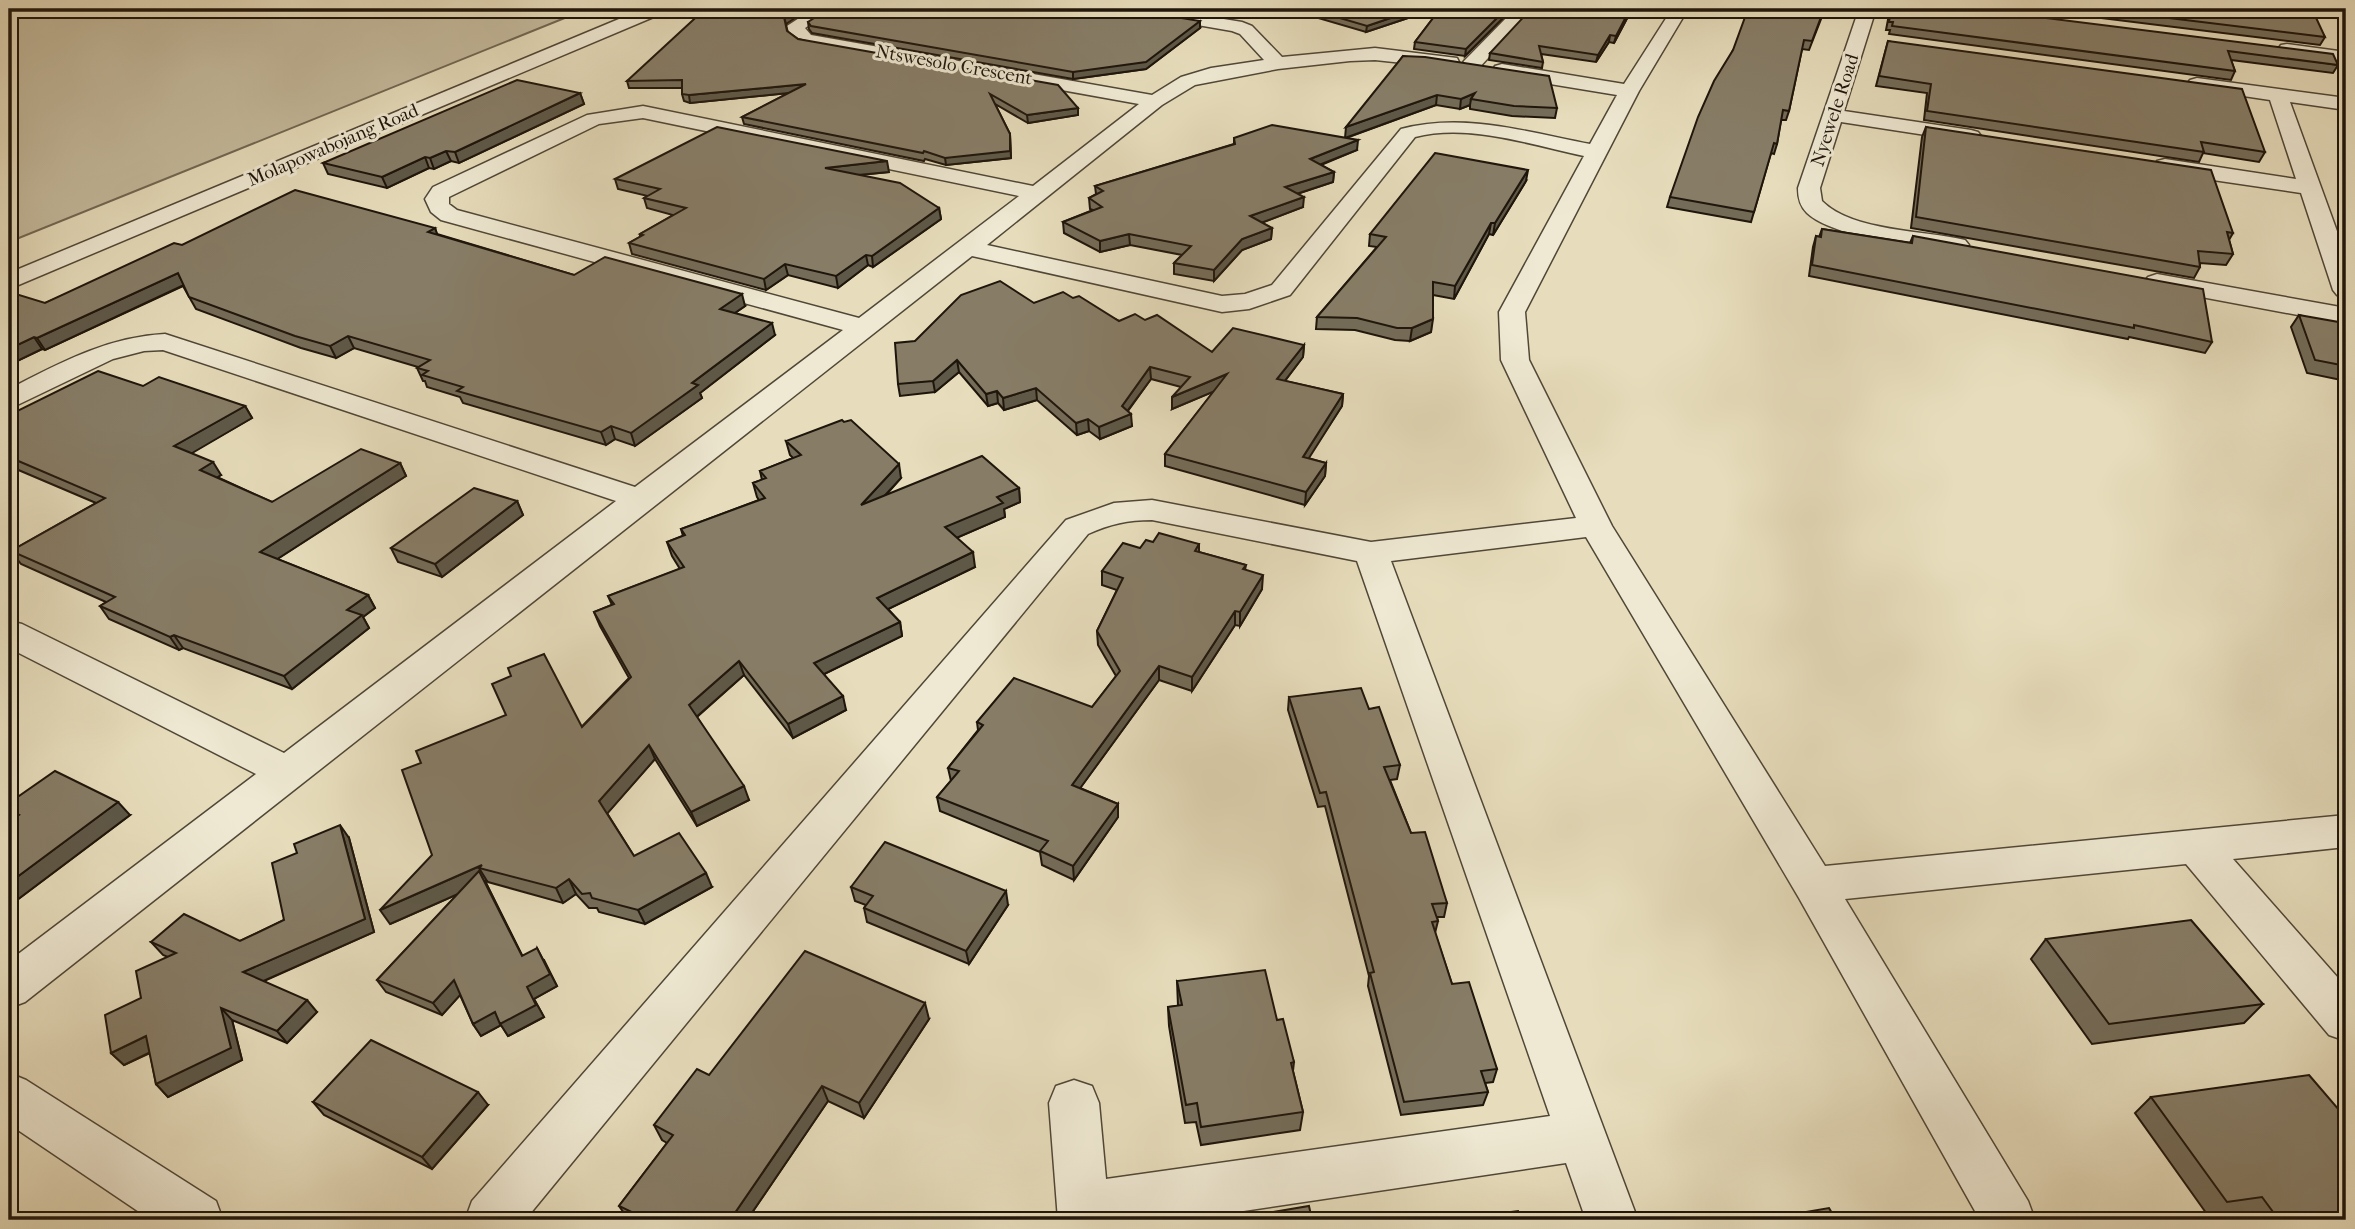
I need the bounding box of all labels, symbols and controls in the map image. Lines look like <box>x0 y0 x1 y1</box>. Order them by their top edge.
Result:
street label: Ntswesolo Crescent <box>874 40 1034 90</box>
street label: Nyewele Road <box>1806 50 1864 169</box>
street label: Molapowabojang Road <box>244 99 422 191</box>

